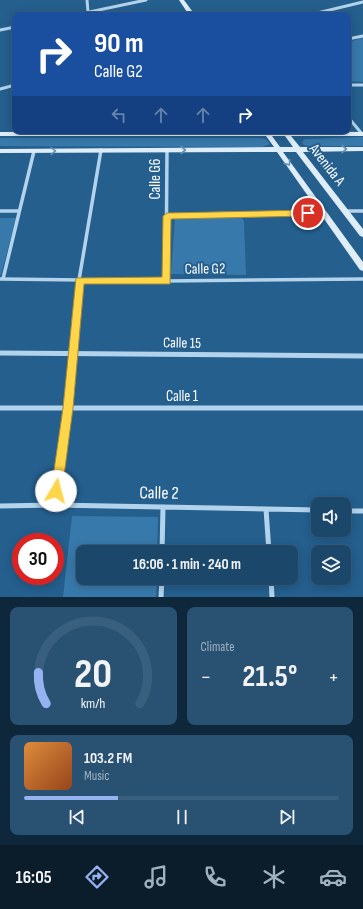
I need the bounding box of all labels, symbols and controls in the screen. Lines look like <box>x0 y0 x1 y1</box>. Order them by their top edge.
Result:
text: 90 m <box>94 27 144 60</box>
icon: right <box>28 28 80 80</box>
text: Calle G2 <box>94 61 143 82</box>
icon: left <box>108 104 130 126</box>
icon: ahead <box>150 104 172 126</box>
icon: ahead <box>192 104 214 126</box>
icon: right <box>234 104 256 126</box>
street label: Avenida A <box>304 139 350 190</box>
one-way arrow <box>341 145 347 153</box>
one-way arrow <box>50 146 56 155</box>
one-way arrow <box>180 146 186 154</box>
street label: Calle G6 <box>146 159 165 199</box>
one-way arrow <box>283 159 291 166</box>
pin <box>291 196 325 230</box>
icon: arrive <box>297 202 319 224</box>
street label: Calle G2 <box>185 259 225 279</box>
street label: Calle 15 <box>163 333 201 353</box>
street label: Calle 1 <box>166 387 199 406</box>
position arrow <box>35 470 77 512</box>
street label: Calle 2 <box>139 482 179 504</box>
map controls <box>311 497 351 585</box>
button: sound <box>311 497 351 537</box>
speed limit sign: 30 <box>12 533 64 585</box>
button: layers <box>311 545 351 585</box>
text: 16:06 · 1 min · 240 m <box>133 555 241 574</box>
text: Climate <box>201 639 234 655</box>
text: 20 <box>74 650 112 699</box>
text: 21.5° <box>242 659 297 695</box>
text: − <box>201 664 211 691</box>
text: + <box>328 664 339 691</box>
text: km/h <box>81 695 106 712</box>
text: 103.2 FM <box>84 749 132 768</box>
text: Music <box>84 768 109 784</box>
icon: previous <box>66 806 88 828</box>
icon: pause <box>171 806 193 828</box>
icon: next <box>276 806 298 828</box>
icon: directions <box>83 863 111 891</box>
icon: music <box>142 863 170 891</box>
icon: phone <box>201 863 229 891</box>
icon: climate <box>260 863 288 891</box>
icon: car <box>319 863 347 891</box>
text: 16:05 <box>16 867 52 888</box>

